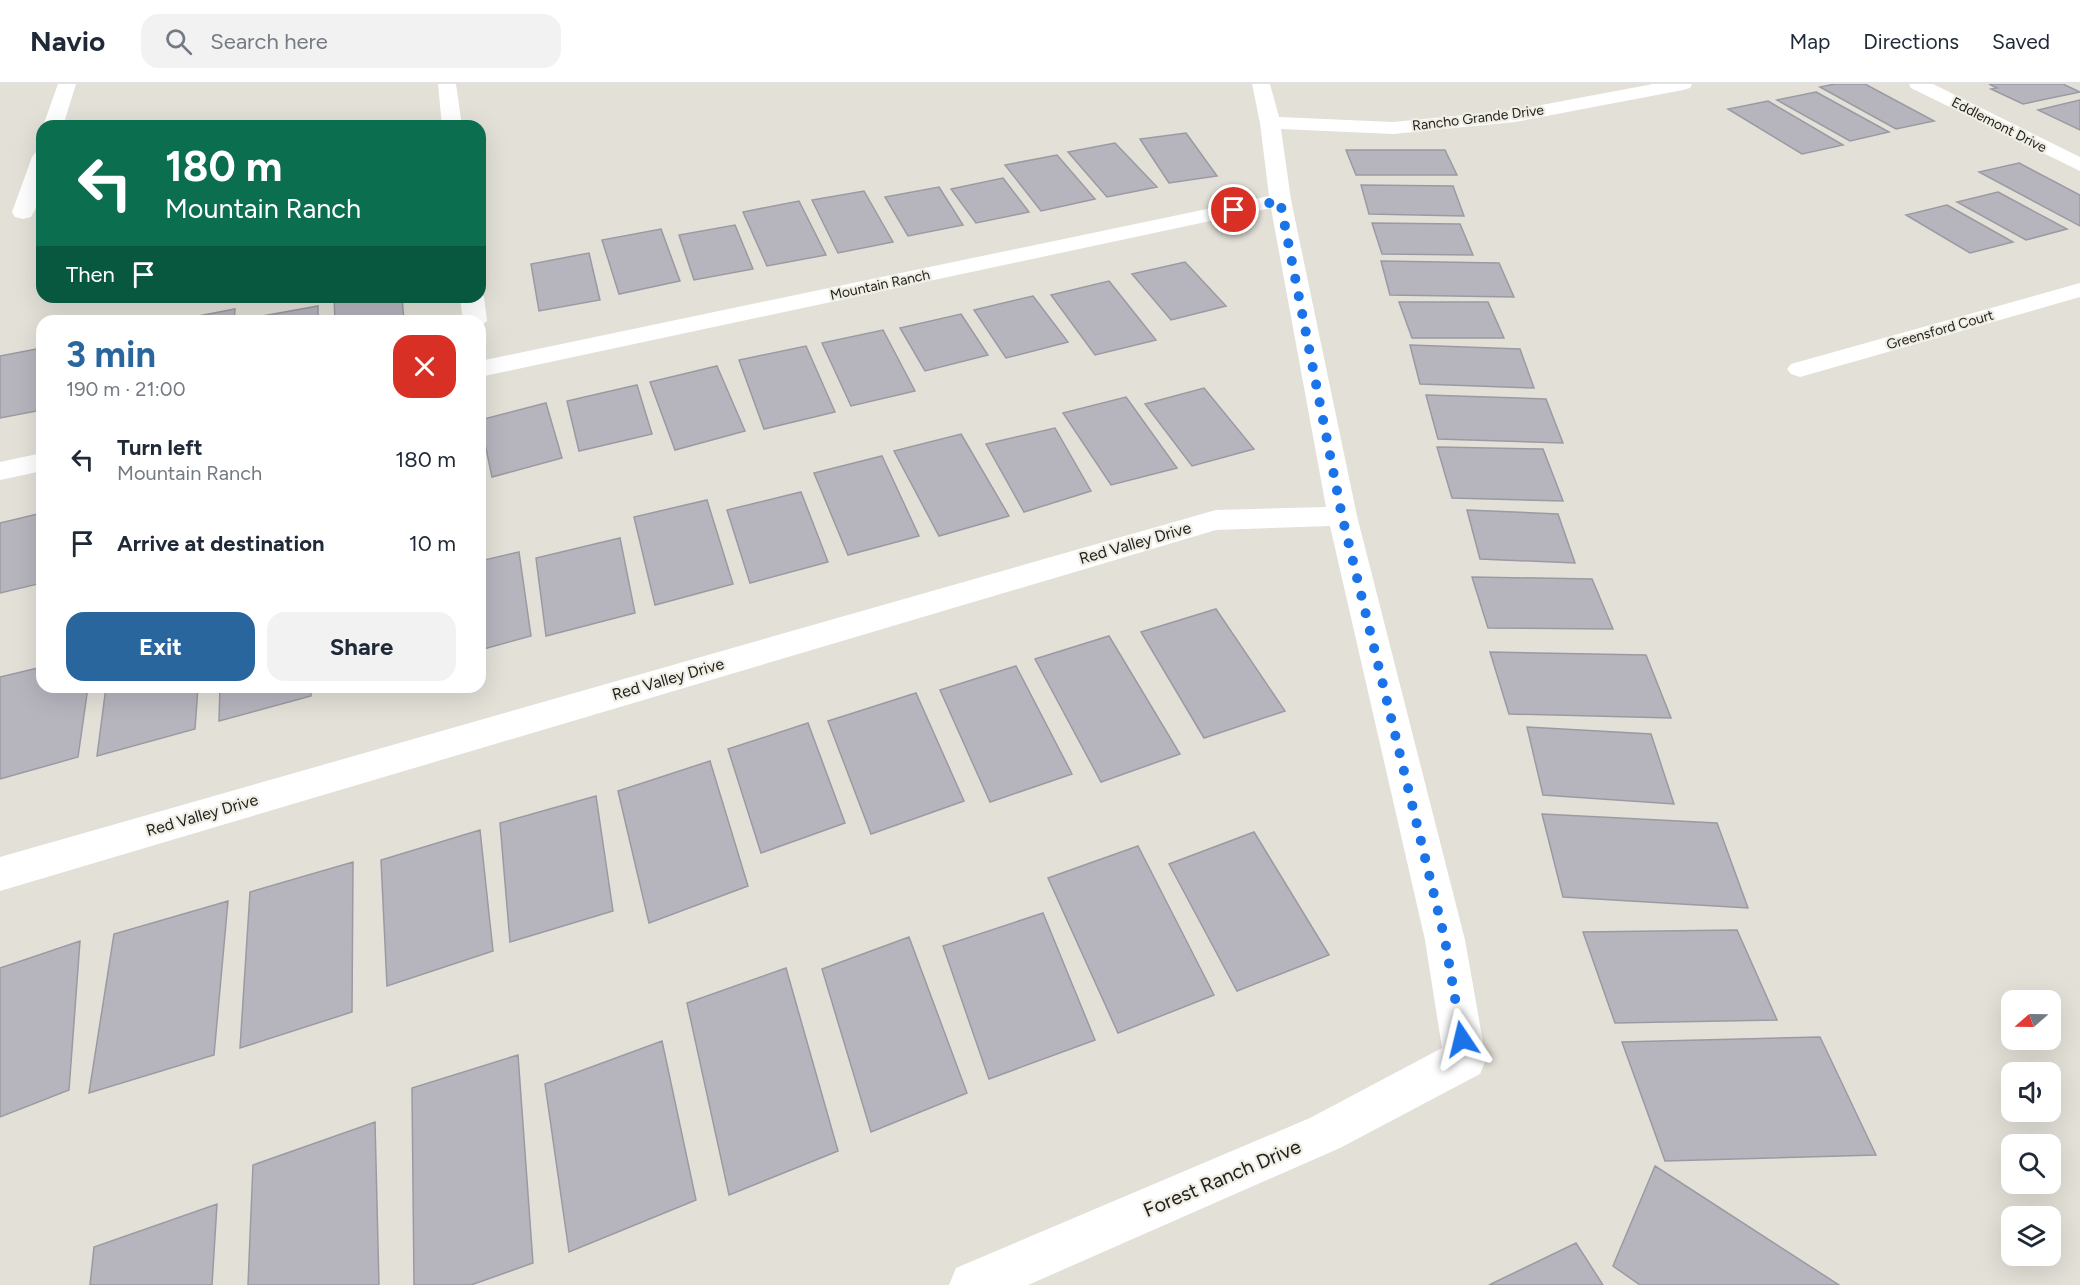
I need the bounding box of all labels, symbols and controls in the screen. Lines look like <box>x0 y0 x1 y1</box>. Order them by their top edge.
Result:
search box <box>141 14 561 68</box>
text: Navio <box>30 24 105 58</box>
icon: search <box>162 25 195 58</box>
text: Search here <box>210 28 328 55</box>
text: Map <box>1789 29 1830 54</box>
text: Directions <box>1863 29 1959 54</box>
text: Saved <box>1992 29 2050 54</box>
street label: Eddlemont Drive <box>1949 94 2050 156</box>
street label: Rancho Grande Drive <box>1411 101 1545 135</box>
text: 180 m <box>165 141 282 192</box>
icon: left <box>66 144 144 222</box>
pin <box>1208 184 1259 235</box>
text: Mountain Ranch <box>165 192 361 225</box>
icon: arrive <box>1217 193 1250 226</box>
icon: arrive <box>127 258 160 291</box>
text: Then <box>66 261 115 288</box>
street label: Mountain Ranch <box>829 266 932 304</box>
street label: Greensford Court <box>1884 307 1996 353</box>
text: 3 min <box>66 333 156 376</box>
button: close <box>393 335 456 398</box>
text: 190 m · 21:00 <box>66 377 185 401</box>
text: Turn left <box>117 434 203 461</box>
icon: left <box>66 443 99 476</box>
text: 180 m <box>395 446 456 473</box>
text: Mountain Ranch <box>117 461 262 485</box>
street label: Red Valley Drive <box>1077 518 1193 568</box>
icon: arrive <box>66 527 99 560</box>
text: Arrive at destination <box>117 530 325 557</box>
text: 10 m <box>409 530 456 557</box>
button: Exit <box>66 612 255 681</box>
button: Share <box>267 612 456 681</box>
street label: Red Valley Drive <box>610 654 726 704</box>
street label: Red Valley Drive <box>144 790 260 840</box>
north arrow <box>2001 990 2061 1050</box>
map controls <box>2001 990 2061 1266</box>
position arrow <box>1430 1007 1494 1071</box>
button: sound <box>2001 1062 2061 1122</box>
street label: Forest Ranch Drive <box>1140 1134 1304 1222</box>
button: search <box>2001 1134 2061 1194</box>
button: layers <box>2001 1206 2061 1266</box>

